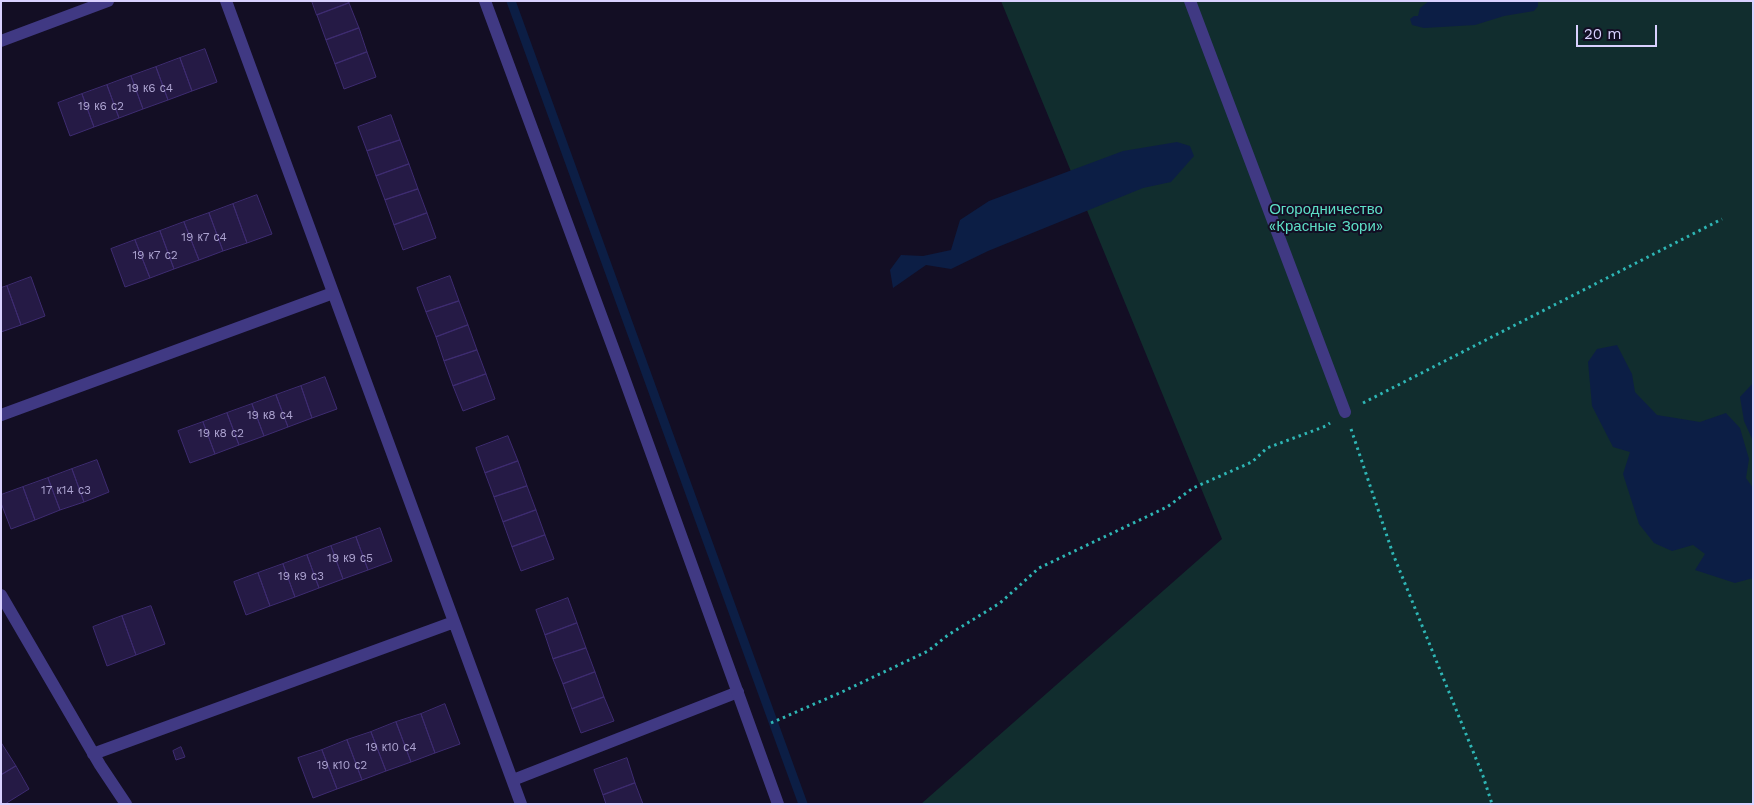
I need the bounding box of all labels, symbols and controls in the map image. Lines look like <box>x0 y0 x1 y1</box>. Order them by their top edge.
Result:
scale bar <box>1579 15 1660 47</box>
text: 20 m <box>1584 25 1622 43</box>
house number: 19 к6 с4 <box>127 81 173 95</box>
house number: 19 к6 с2 <box>78 99 124 113</box>
park label: Огородничество «Красные Зори» <box>1269 201 1383 236</box>
house number: 19 к7 с4 <box>181 230 227 244</box>
house number: 19 к7 с2 <box>132 248 178 262</box>
house number: 19 к8 с4 <box>247 408 293 422</box>
house number: 19 к8 с2 <box>198 426 244 440</box>
house number: 17 к14 с3 <box>41 483 91 497</box>
house number: 19 к9 с5 <box>327 551 373 565</box>
house number: 19 к9 с3 <box>278 569 324 583</box>
house number: 19 к10 с4 <box>366 740 416 754</box>
house number: 19 к10 с2 <box>317 758 367 772</box>

